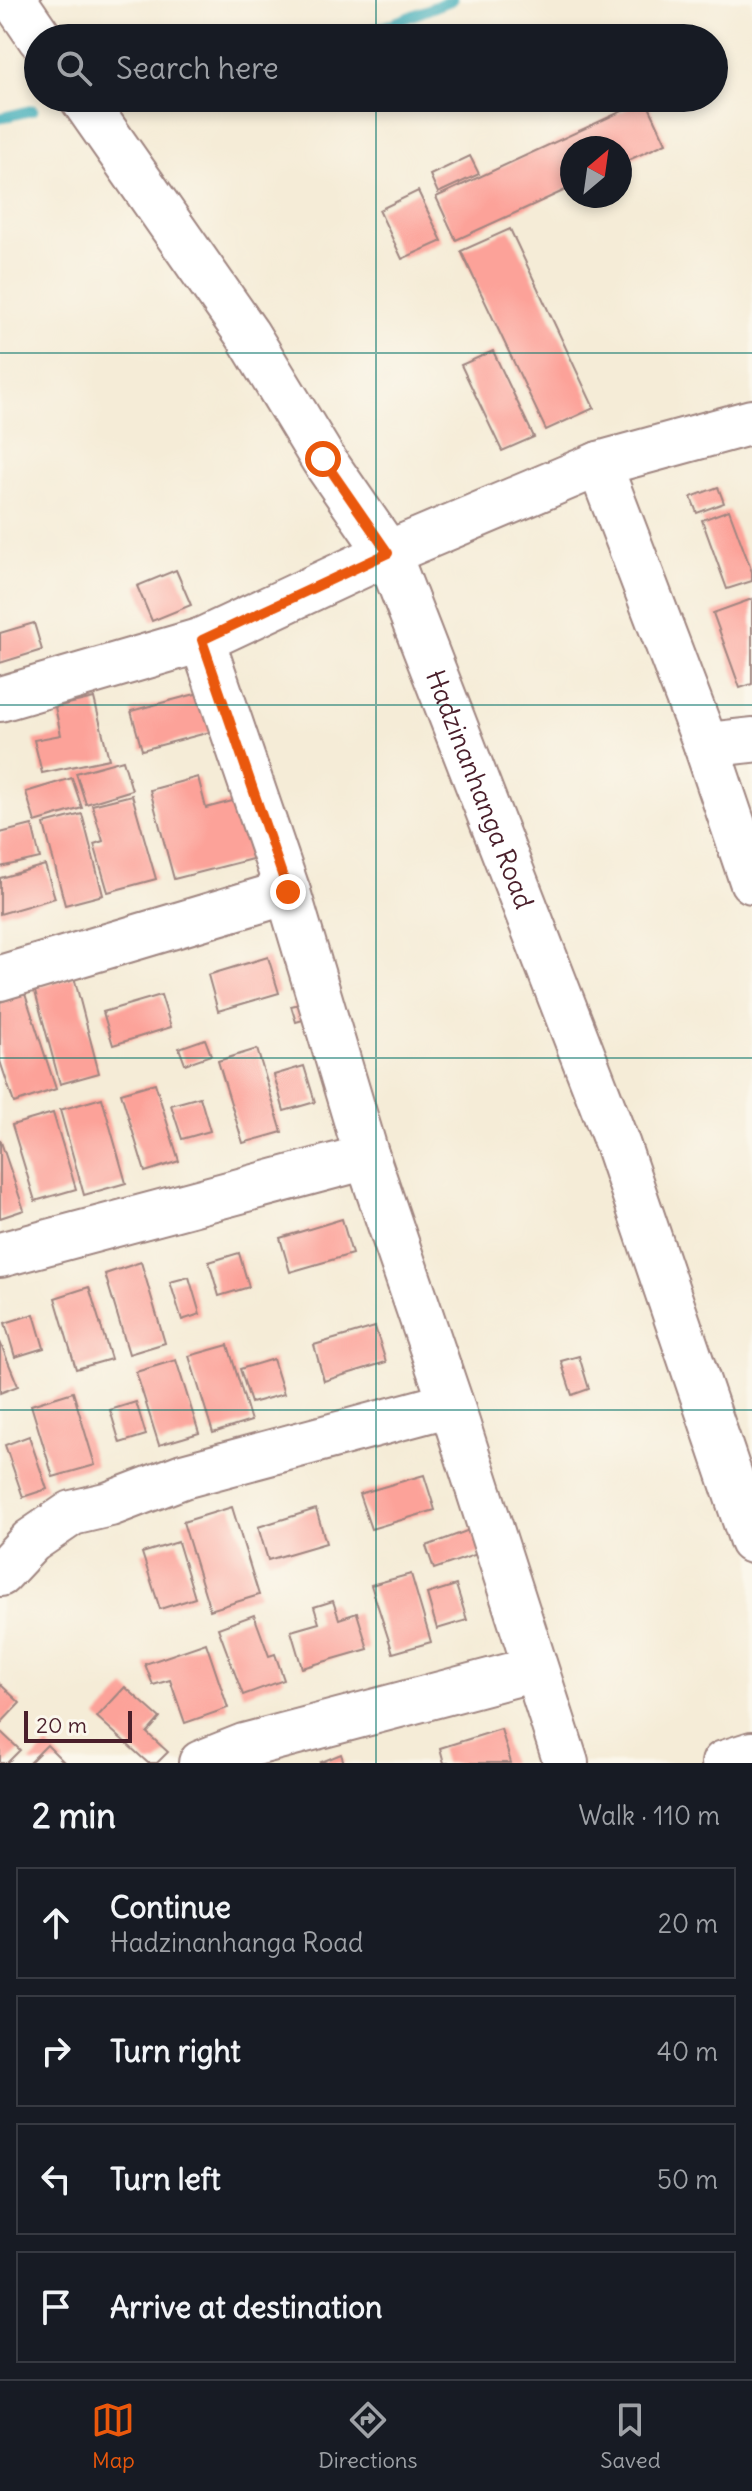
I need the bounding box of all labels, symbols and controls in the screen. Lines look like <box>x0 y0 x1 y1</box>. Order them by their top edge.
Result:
search box <box>24 24 728 112</box>
icon: search <box>52 46 96 90</box>
text: Search here <box>116 49 279 87</box>
north arrow <box>560 136 632 208</box>
route start <box>305 441 341 477</box>
street label: Hadzinanhanga Road <box>419 665 541 913</box>
route end <box>270 874 306 910</box>
scale bar <box>24 1707 132 1743</box>
text: 20 m <box>36 1711 87 1739</box>
text: 2 min <box>32 1794 116 1837</box>
text: Walk · 110 m <box>578 1799 720 1832</box>
text: Continue <box>110 1888 231 1926</box>
icon: ahead <box>34 1901 78 1945</box>
text: 20 m <box>658 1907 718 1940</box>
text: Hadzinanhanga Road <box>110 1926 363 1959</box>
icon: right <box>34 2029 78 2073</box>
text: Turn right <box>110 2032 241 2070</box>
text: 40 m <box>657 2035 718 2068</box>
icon: left <box>34 2157 78 2201</box>
text: Turn left <box>110 2160 221 2198</box>
text: 50 m <box>657 2163 718 2196</box>
icon: arrive <box>34 2285 78 2329</box>
text: Arrive at destination <box>110 2288 382 2326</box>
tab: Map <box>91 2398 135 2474</box>
tab: Directions <box>318 2398 418 2474</box>
tab: Saved <box>600 2398 661 2474</box>

